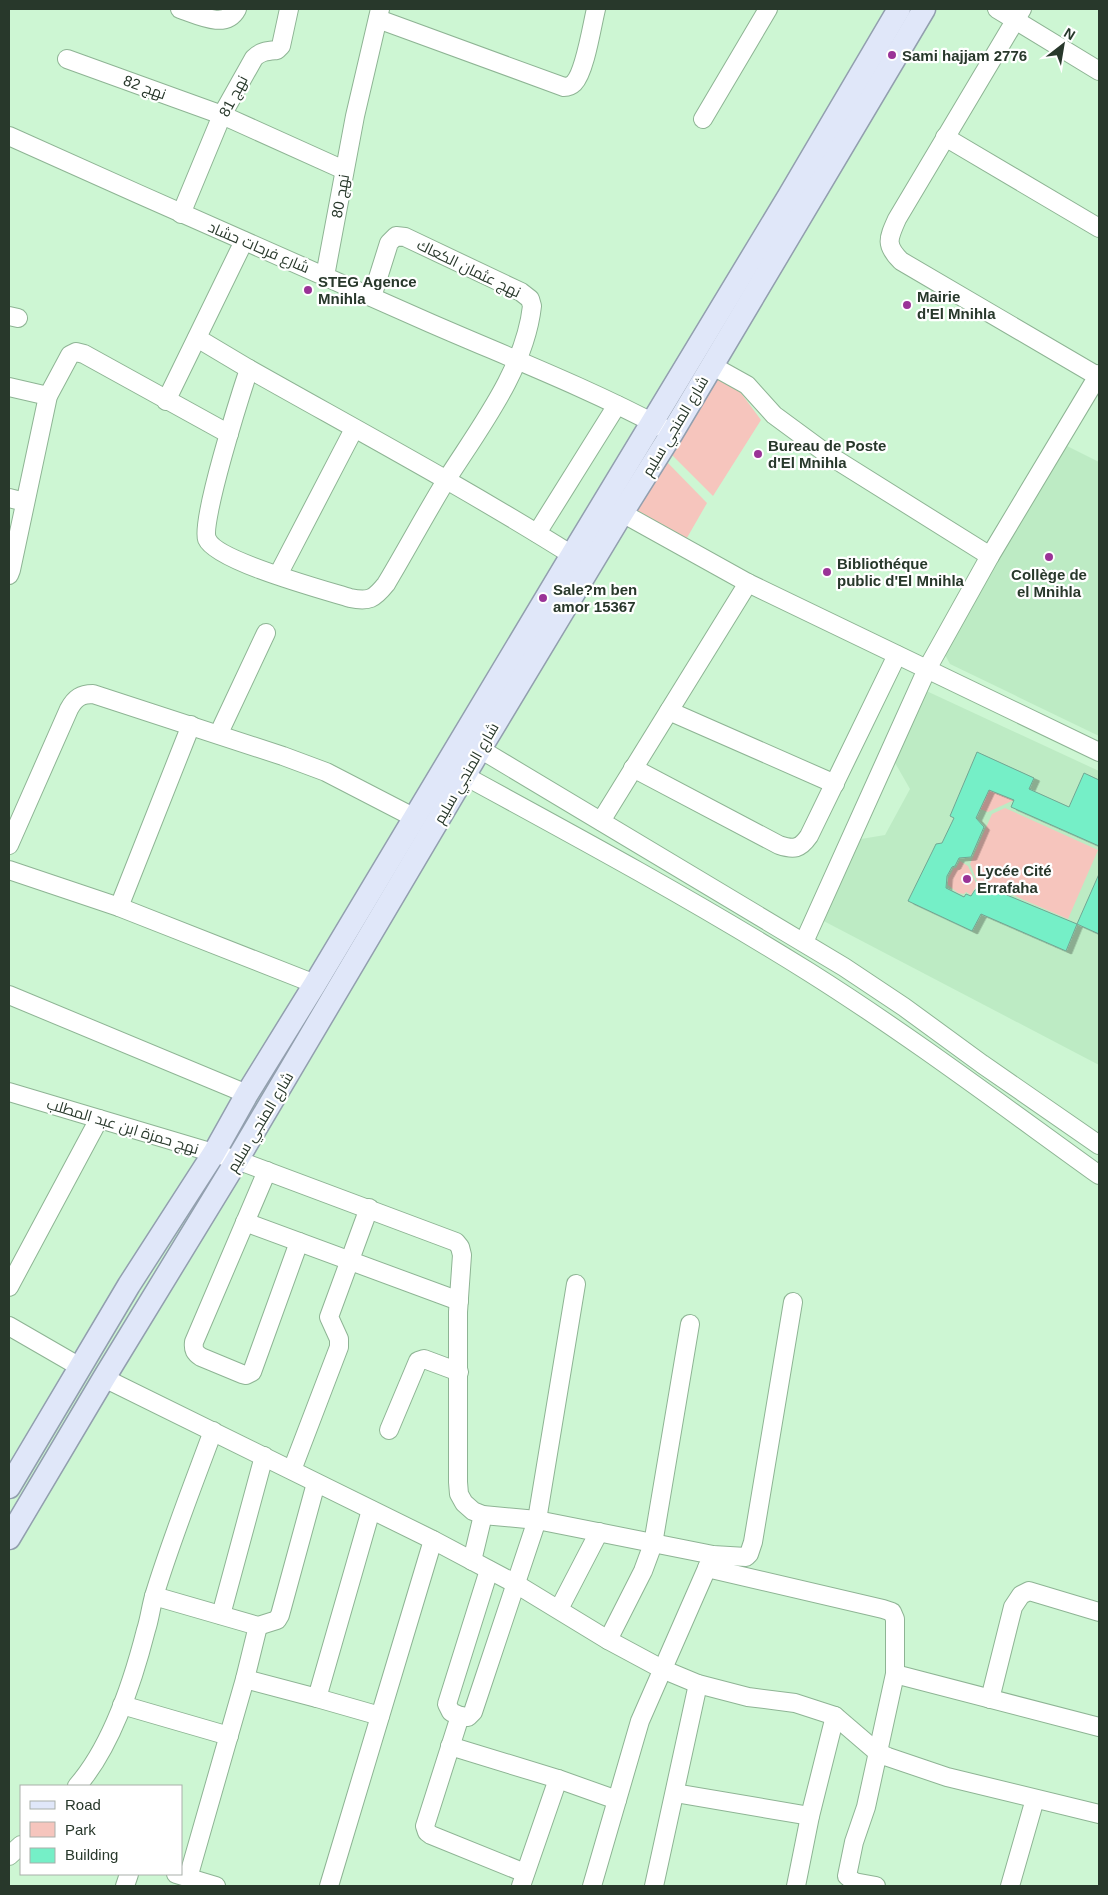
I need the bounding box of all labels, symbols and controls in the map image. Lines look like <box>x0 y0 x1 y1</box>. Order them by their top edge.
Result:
north arrow <box>1038 20 1088 70</box>
text: N <box>1061 24 1078 43</box>
place label: Sami hajjam 2776 <box>902 47 1027 64</box>
marker: Sami hajjam 2776 <box>886 49 898 61</box>
street label: نهج 82 <box>120 71 169 105</box>
street label: نهج 81 <box>215 73 254 121</box>
street label: نهج 80 <box>328 173 355 220</box>
street label: شارع فرحات حشاد <box>205 218 312 279</box>
street label: نهج عثمان الكعاك <box>413 236 524 303</box>
place label: STEG Agence Mnihla <box>318 273 417 307</box>
marker: STEG Agence Mnihla <box>302 284 314 296</box>
place label: Mairie d'El Mnihla <box>917 288 996 322</box>
marker: Mairie d'El Mnihla <box>901 299 913 311</box>
street label: شارع المنجي سليم <box>638 373 715 481</box>
place label: Bureau de Poste d'El Mnihla <box>768 437 886 471</box>
marker: Bureau de Poste d'El Mnihla <box>752 448 764 460</box>
marker: Collège de el Mnihla <box>1043 551 1055 563</box>
place label: Bibliothéque public d'El Mnihla <box>837 555 965 589</box>
marker: Bibliothéque public d'El Mnihla <box>821 566 833 578</box>
place label: Collège de el Mnihla <box>1011 566 1087 600</box>
place label: Sale?m ben amor 15367 <box>553 581 637 615</box>
marker: Sale?m ben amor 15367 <box>537 592 549 604</box>
street label: شارع المنجي سليم <box>430 720 505 828</box>
place label: Lycée Cité Errafaha <box>977 862 1051 896</box>
marker: Lycée Cité Errafaha <box>961 873 973 885</box>
street label: شارع المنجي سليم <box>223 1069 300 1177</box>
street label: نهج حمزة ابن عبد المطلب <box>44 1095 201 1160</box>
legend <box>20 1785 182 1875</box>
text: Road <box>65 1796 101 1813</box>
text: Park <box>65 1821 96 1838</box>
text: Building <box>65 1846 118 1863</box>

